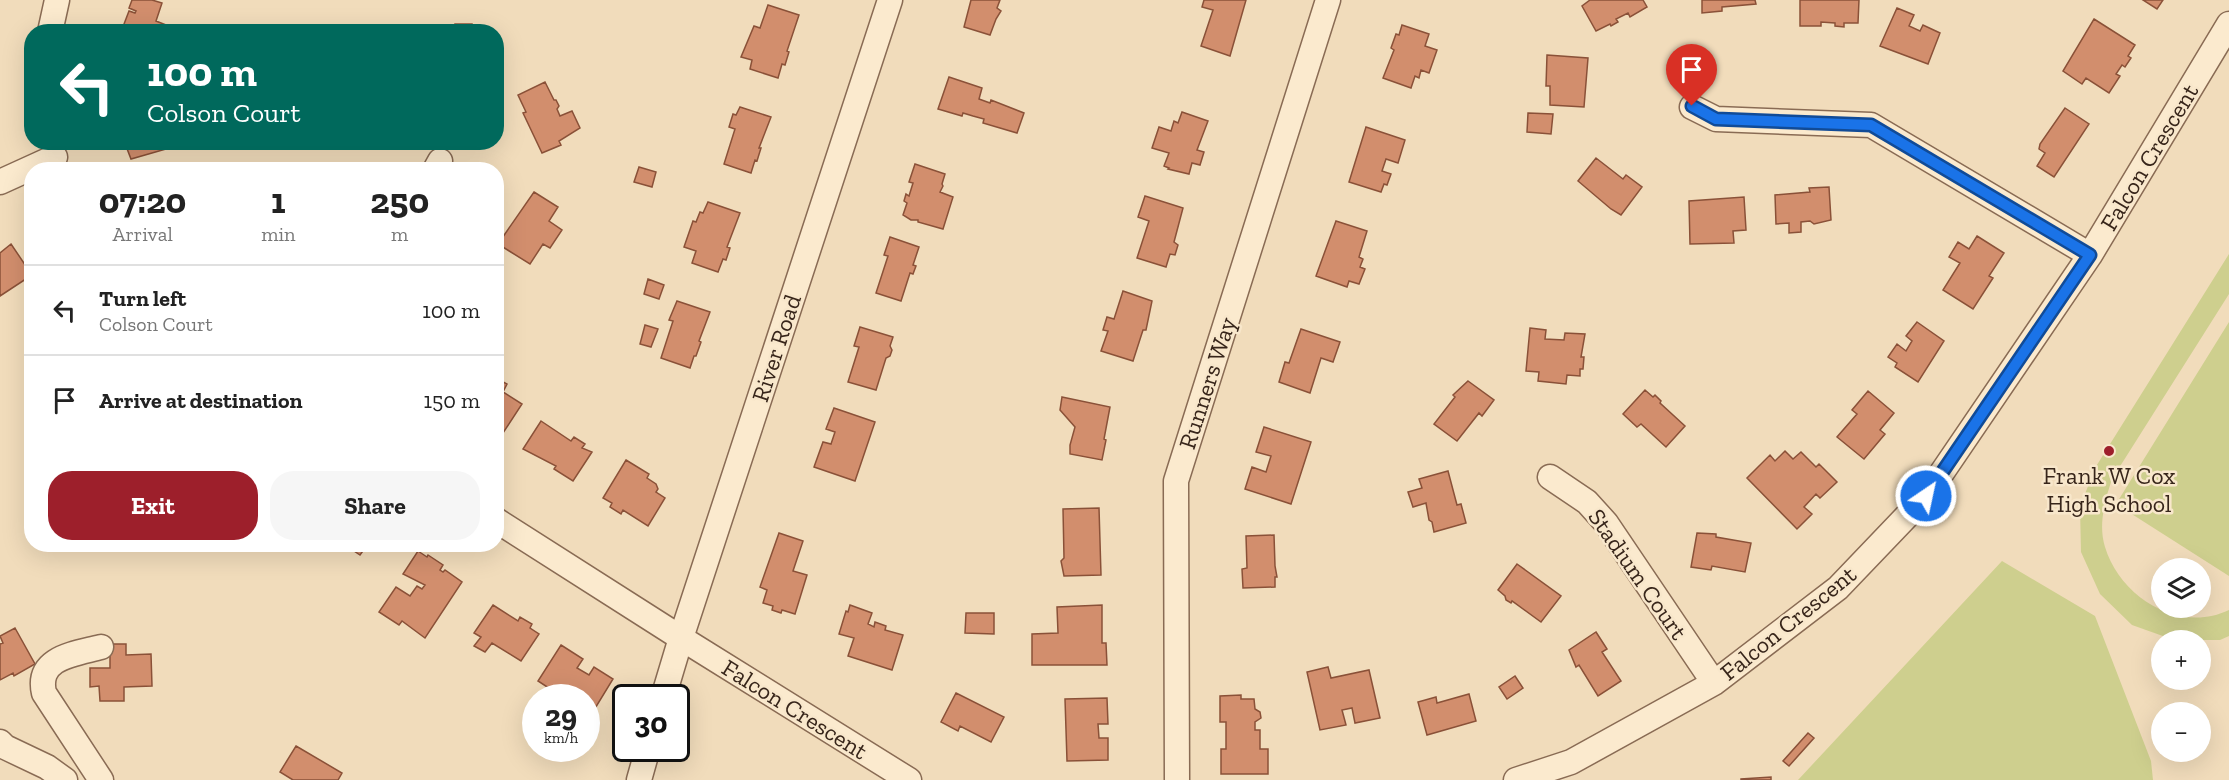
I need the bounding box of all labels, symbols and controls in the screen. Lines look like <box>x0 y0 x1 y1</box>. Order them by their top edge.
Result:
pin <box>1666 44 1717 106</box>
text: 100 m <box>147 46 257 97</box>
icon: left <box>48 48 126 126</box>
icon: arrive <box>1675 53 1708 86</box>
street label: Falcon Crescent <box>2094 78 2204 236</box>
text: Colson Court <box>147 97 301 129</box>
text: 07:20 <box>99 179 186 222</box>
text: 1 <box>271 179 286 222</box>
text: 250 <box>370 179 429 222</box>
text: Arrival <box>112 222 173 246</box>
text: min <box>261 222 295 246</box>
text: m <box>391 222 408 246</box>
text: Turn left <box>99 285 186 312</box>
street label: River Road <box>745 291 807 405</box>
icon: left <box>48 294 81 327</box>
text: 100 m <box>422 297 480 324</box>
text: Colson Court <box>99 312 213 336</box>
street label: Runners Way <box>1172 313 1242 453</box>
icon: arrive <box>48 384 81 417</box>
text: Arrive at destination <box>99 387 302 414</box>
text: 150 m <box>424 387 480 414</box>
marker: Frank W Cox High School <box>2102 444 2116 458</box>
place label: Frank W Cox High School <box>2043 461 2175 518</box>
position arrow <box>1894 464 1958 528</box>
button: Exit <box>48 471 258 540</box>
button: Share <box>270 471 480 540</box>
street label: Stadium Court <box>1582 503 1694 645</box>
map controls <box>2151 558 2211 762</box>
button: layers <box>2151 558 2211 618</box>
street label: Falcon Crescent <box>1714 559 1862 687</box>
button: + <box>2151 630 2211 690</box>
street label: Falcon Crescent <box>717 653 873 765</box>
speed limit sign: 30 <box>612 684 690 762</box>
text: 29 <box>545 698 577 734</box>
button: − <box>2151 702 2211 762</box>
text: km/h <box>544 729 578 747</box>

